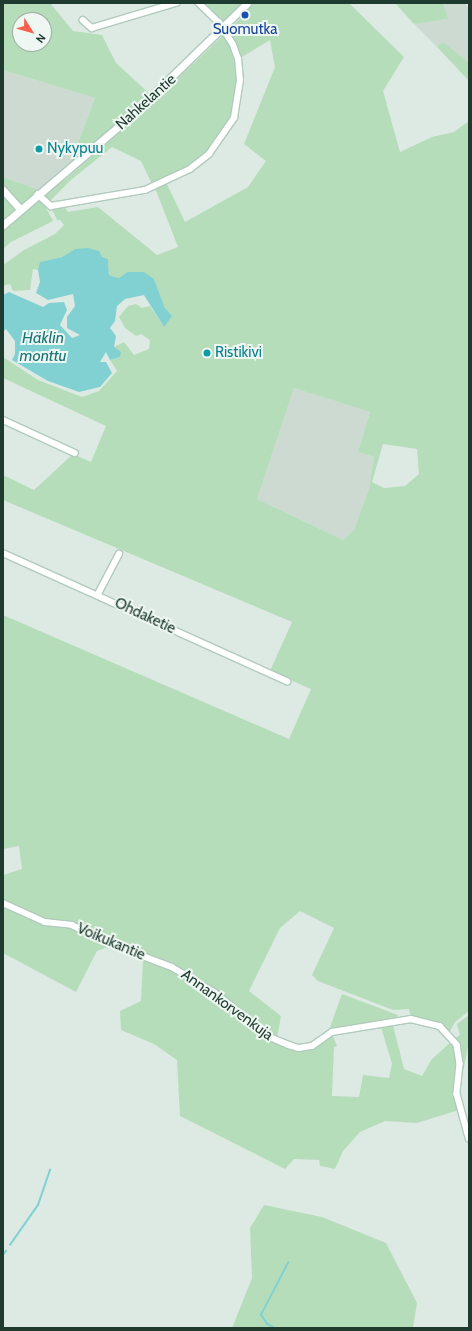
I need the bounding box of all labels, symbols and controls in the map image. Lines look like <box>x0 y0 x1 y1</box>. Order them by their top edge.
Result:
marker: Suomutka <box>240 10 250 20</box>
north arrow <box>12 12 52 52</box>
place label: Suomutka <box>213 21 277 39</box>
text: N <box>33 31 49 46</box>
street label: Nahkelantie <box>112 70 180 134</box>
place label: Nykypuu <box>47 140 103 158</box>
marker: Nykypuu <box>34 144 44 154</box>
water label: Häklin monttu <box>20 328 66 366</box>
place label: Ristikivi <box>215 344 262 362</box>
marker: Ristikivi <box>202 348 212 358</box>
street label: Ohdaketie <box>112 594 178 638</box>
street label: Voikukantie <box>74 920 148 964</box>
street label: Annankorvenkuja <box>178 966 276 1044</box>

